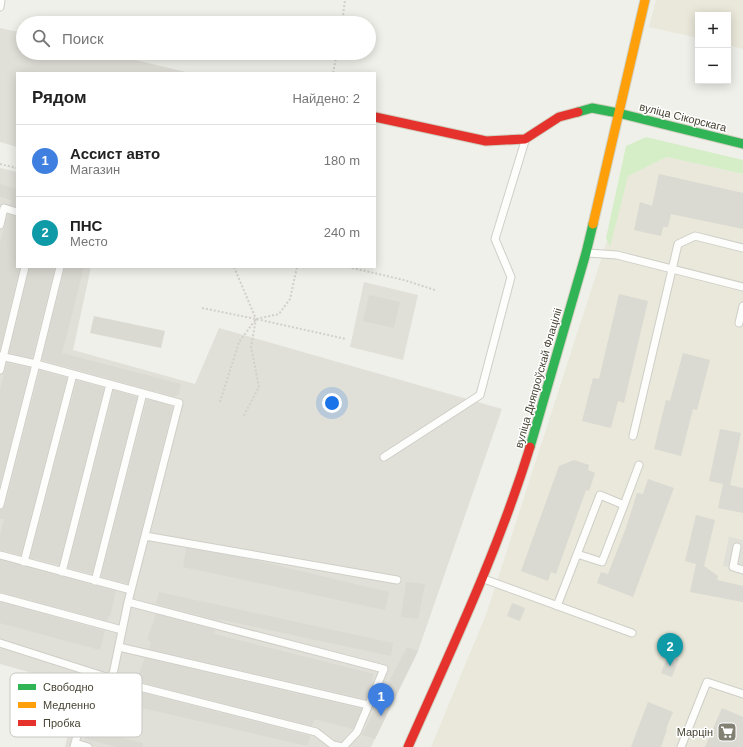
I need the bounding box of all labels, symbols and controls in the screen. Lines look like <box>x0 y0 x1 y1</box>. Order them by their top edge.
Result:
map controls <box>695 12 731 84</box>
button: + <box>695 12 731 48</box>
search box <box>16 16 376 60</box>
icon: search <box>30 27 52 49</box>
text: Поиск <box>62 30 104 47</box>
button: − <box>695 48 731 84</box>
text: Рядом <box>32 88 87 107</box>
text: Найдено: 2 <box>292 91 360 106</box>
street label: вуліца Сікорскага <box>638 100 729 134</box>
text: Ассист авто <box>70 145 160 162</box>
text: 1 <box>41 153 49 168</box>
text: 180 m <box>324 153 360 168</box>
text: Магазин <box>70 162 120 177</box>
text: ПНС <box>70 217 102 234</box>
text: 2 <box>41 225 49 240</box>
text: 240 m <box>324 225 360 240</box>
text: Место <box>70 234 108 249</box>
street label: вуліца Дняпроўскай Флаціліі <box>512 307 564 449</box>
your location <box>322 393 342 413</box>
pin: 2 <box>657 633 683 666</box>
legend <box>10 673 142 737</box>
text: Свободно <box>43 681 94 693</box>
pin: 1 <box>368 683 394 716</box>
text: Медленно <box>43 699 95 711</box>
text: Пробка <box>43 717 81 729</box>
supermarket icon: Марцін <box>716 721 738 743</box>
place label: Марцін <box>677 726 713 738</box>

